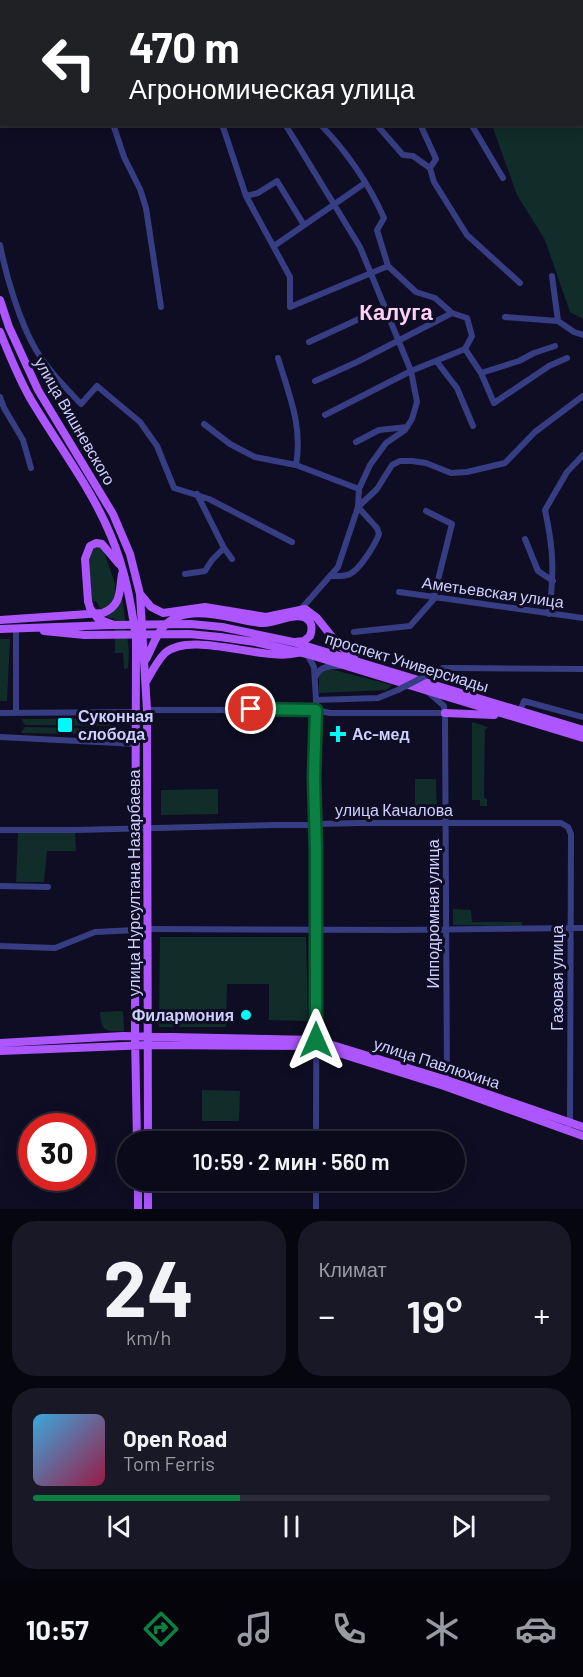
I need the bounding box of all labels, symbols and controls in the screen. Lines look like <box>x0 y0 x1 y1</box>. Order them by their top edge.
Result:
text: 470 m <box>129 21 240 71</box>
icon: left <box>30 24 108 102</box>
text: Агрономическая улица <box>129 72 415 104</box>
district label: Калуга <box>359 298 433 325</box>
street label: улица Вишневского <box>31 354 120 488</box>
street label: Аметьевская улица <box>421 572 565 611</box>
street label: проспект Универсиады <box>323 628 491 695</box>
pin <box>225 683 276 734</box>
icon: arrive <box>234 692 267 725</box>
place label: Суконная слобода <box>78 706 154 743</box>
marker: Суконная слобода <box>56 716 74 734</box>
place label: Ас-мед <box>352 724 410 743</box>
marker: Ас-мед <box>329 725 347 743</box>
street label: улица Нурсултана Назарбаева <box>124 770 143 996</box>
street label: улица Качалова <box>335 800 453 819</box>
street label: Ипподромная улица <box>423 839 442 989</box>
street label: Газовая улица <box>547 925 566 1031</box>
place label: Филармония <box>132 1005 234 1024</box>
marker: Филармония <box>239 1008 253 1022</box>
position arrow <box>284 1008 348 1072</box>
street label: улица Павлюхина <box>372 1033 503 1092</box>
speed limit sign: 30 <box>18 1113 96 1191</box>
text: 10:59 · 2 мин · 560 m <box>193 1148 389 1174</box>
text: 24 <box>103 1239 194 1333</box>
text: Климат <box>319 1257 387 1281</box>
text: 19° <box>406 1288 463 1342</box>
text: − <box>319 1295 335 1335</box>
text: + <box>534 1295 550 1335</box>
text: km/h <box>126 1325 171 1349</box>
text: Open Road <box>123 1425 227 1451</box>
text: Tom Ferris <box>123 1451 215 1475</box>
icon: previous <box>103 1510 136 1543</box>
icon: pause <box>275 1510 308 1543</box>
icon: next <box>447 1510 480 1543</box>
icon: directions <box>140 1608 182 1650</box>
icon: music <box>234 1608 276 1650</box>
icon: phone <box>328 1608 370 1650</box>
icon: climate <box>421 1608 463 1650</box>
icon: car <box>515 1608 557 1650</box>
text: 10:57 <box>26 1613 89 1645</box>

